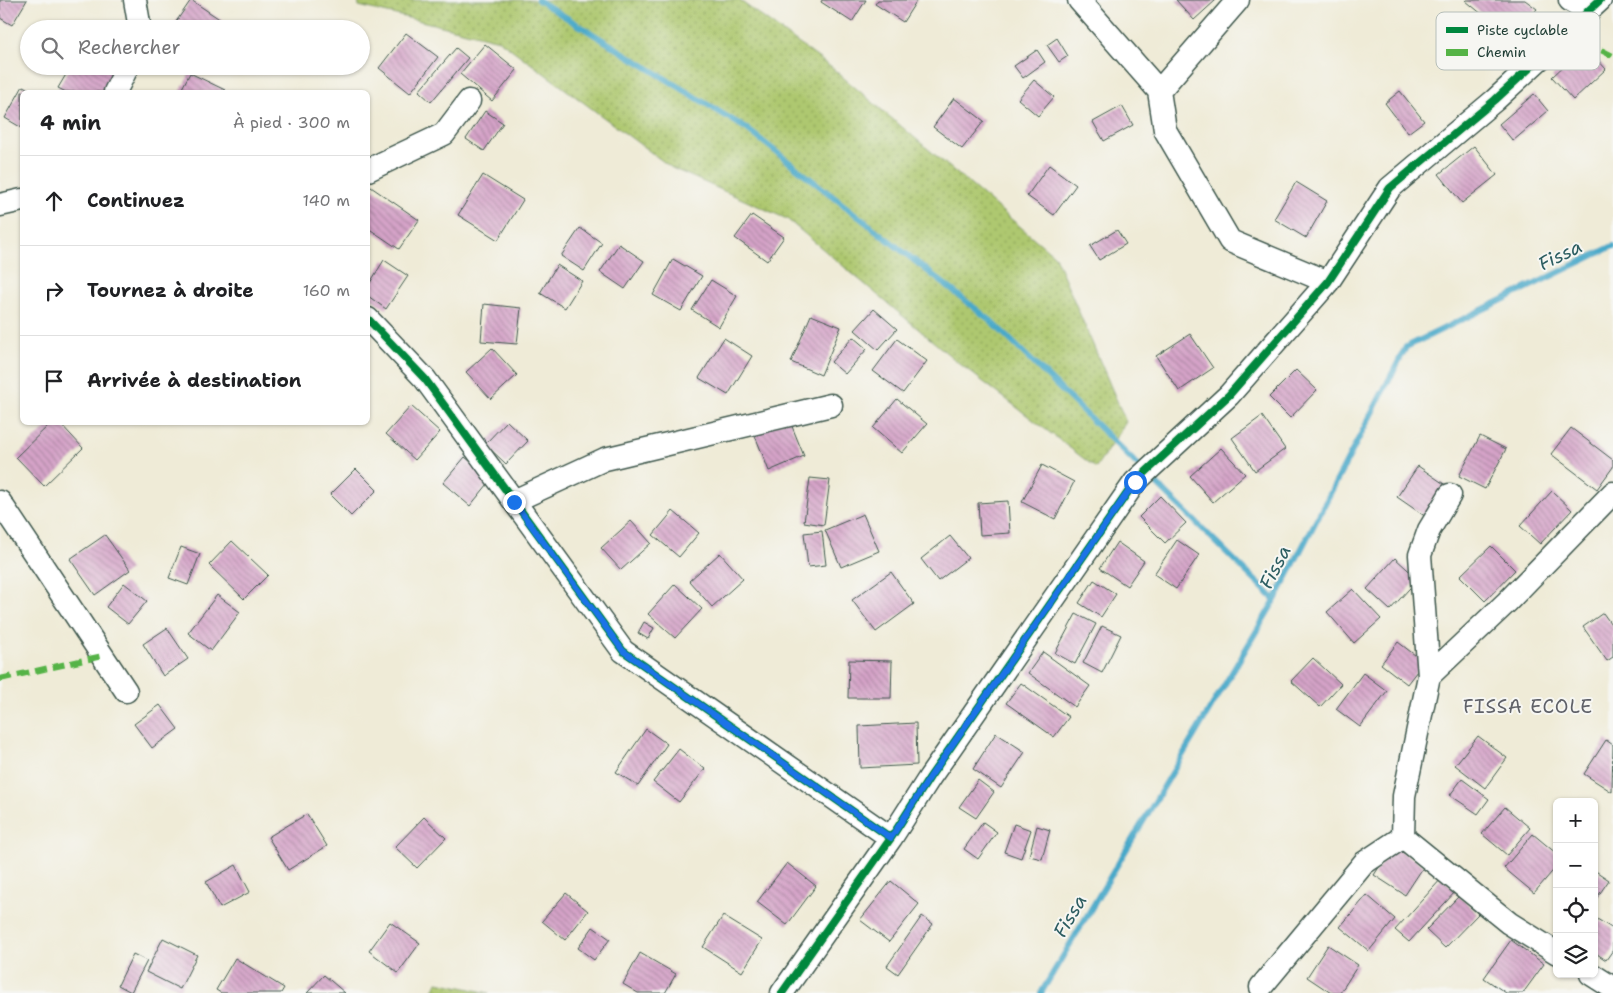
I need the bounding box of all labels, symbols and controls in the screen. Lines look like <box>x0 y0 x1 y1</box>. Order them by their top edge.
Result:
legend <box>1436 12 1600 70</box>
search box <box>20 20 370 75</box>
text: Piste cyclable <box>1477 21 1568 39</box>
icon: search <box>38 34 66 62</box>
text: Rechercher <box>78 35 181 60</box>
text: Chemin <box>1477 43 1526 61</box>
text: 4 min <box>40 109 101 137</box>
text: À pied · 300 m <box>233 112 350 133</box>
icon: ahead <box>40 187 68 215</box>
text: Continuez <box>87 188 185 213</box>
text: 140 m <box>303 190 350 211</box>
water label: Fissa <box>1534 234 1586 276</box>
icon: right <box>40 277 68 305</box>
text: Tournez à droite <box>87 278 254 303</box>
text: 160 m <box>303 280 350 301</box>
icon: arrive <box>40 367 68 395</box>
text: Arrivée à destination <box>87 368 301 393</box>
route start <box>1124 471 1147 494</box>
route end <box>503 491 526 514</box>
water label: Fissa <box>1253 541 1297 593</box>
district label: FISSA ECOLE <box>1463 694 1593 719</box>
map controls <box>1553 798 1598 978</box>
button: + <box>1553 798 1598 843</box>
button: − <box>1553 843 1598 888</box>
button: locate <box>1553 888 1598 933</box>
water label: Fissa <box>1047 890 1093 942</box>
button: layers <box>1553 933 1598 978</box>

